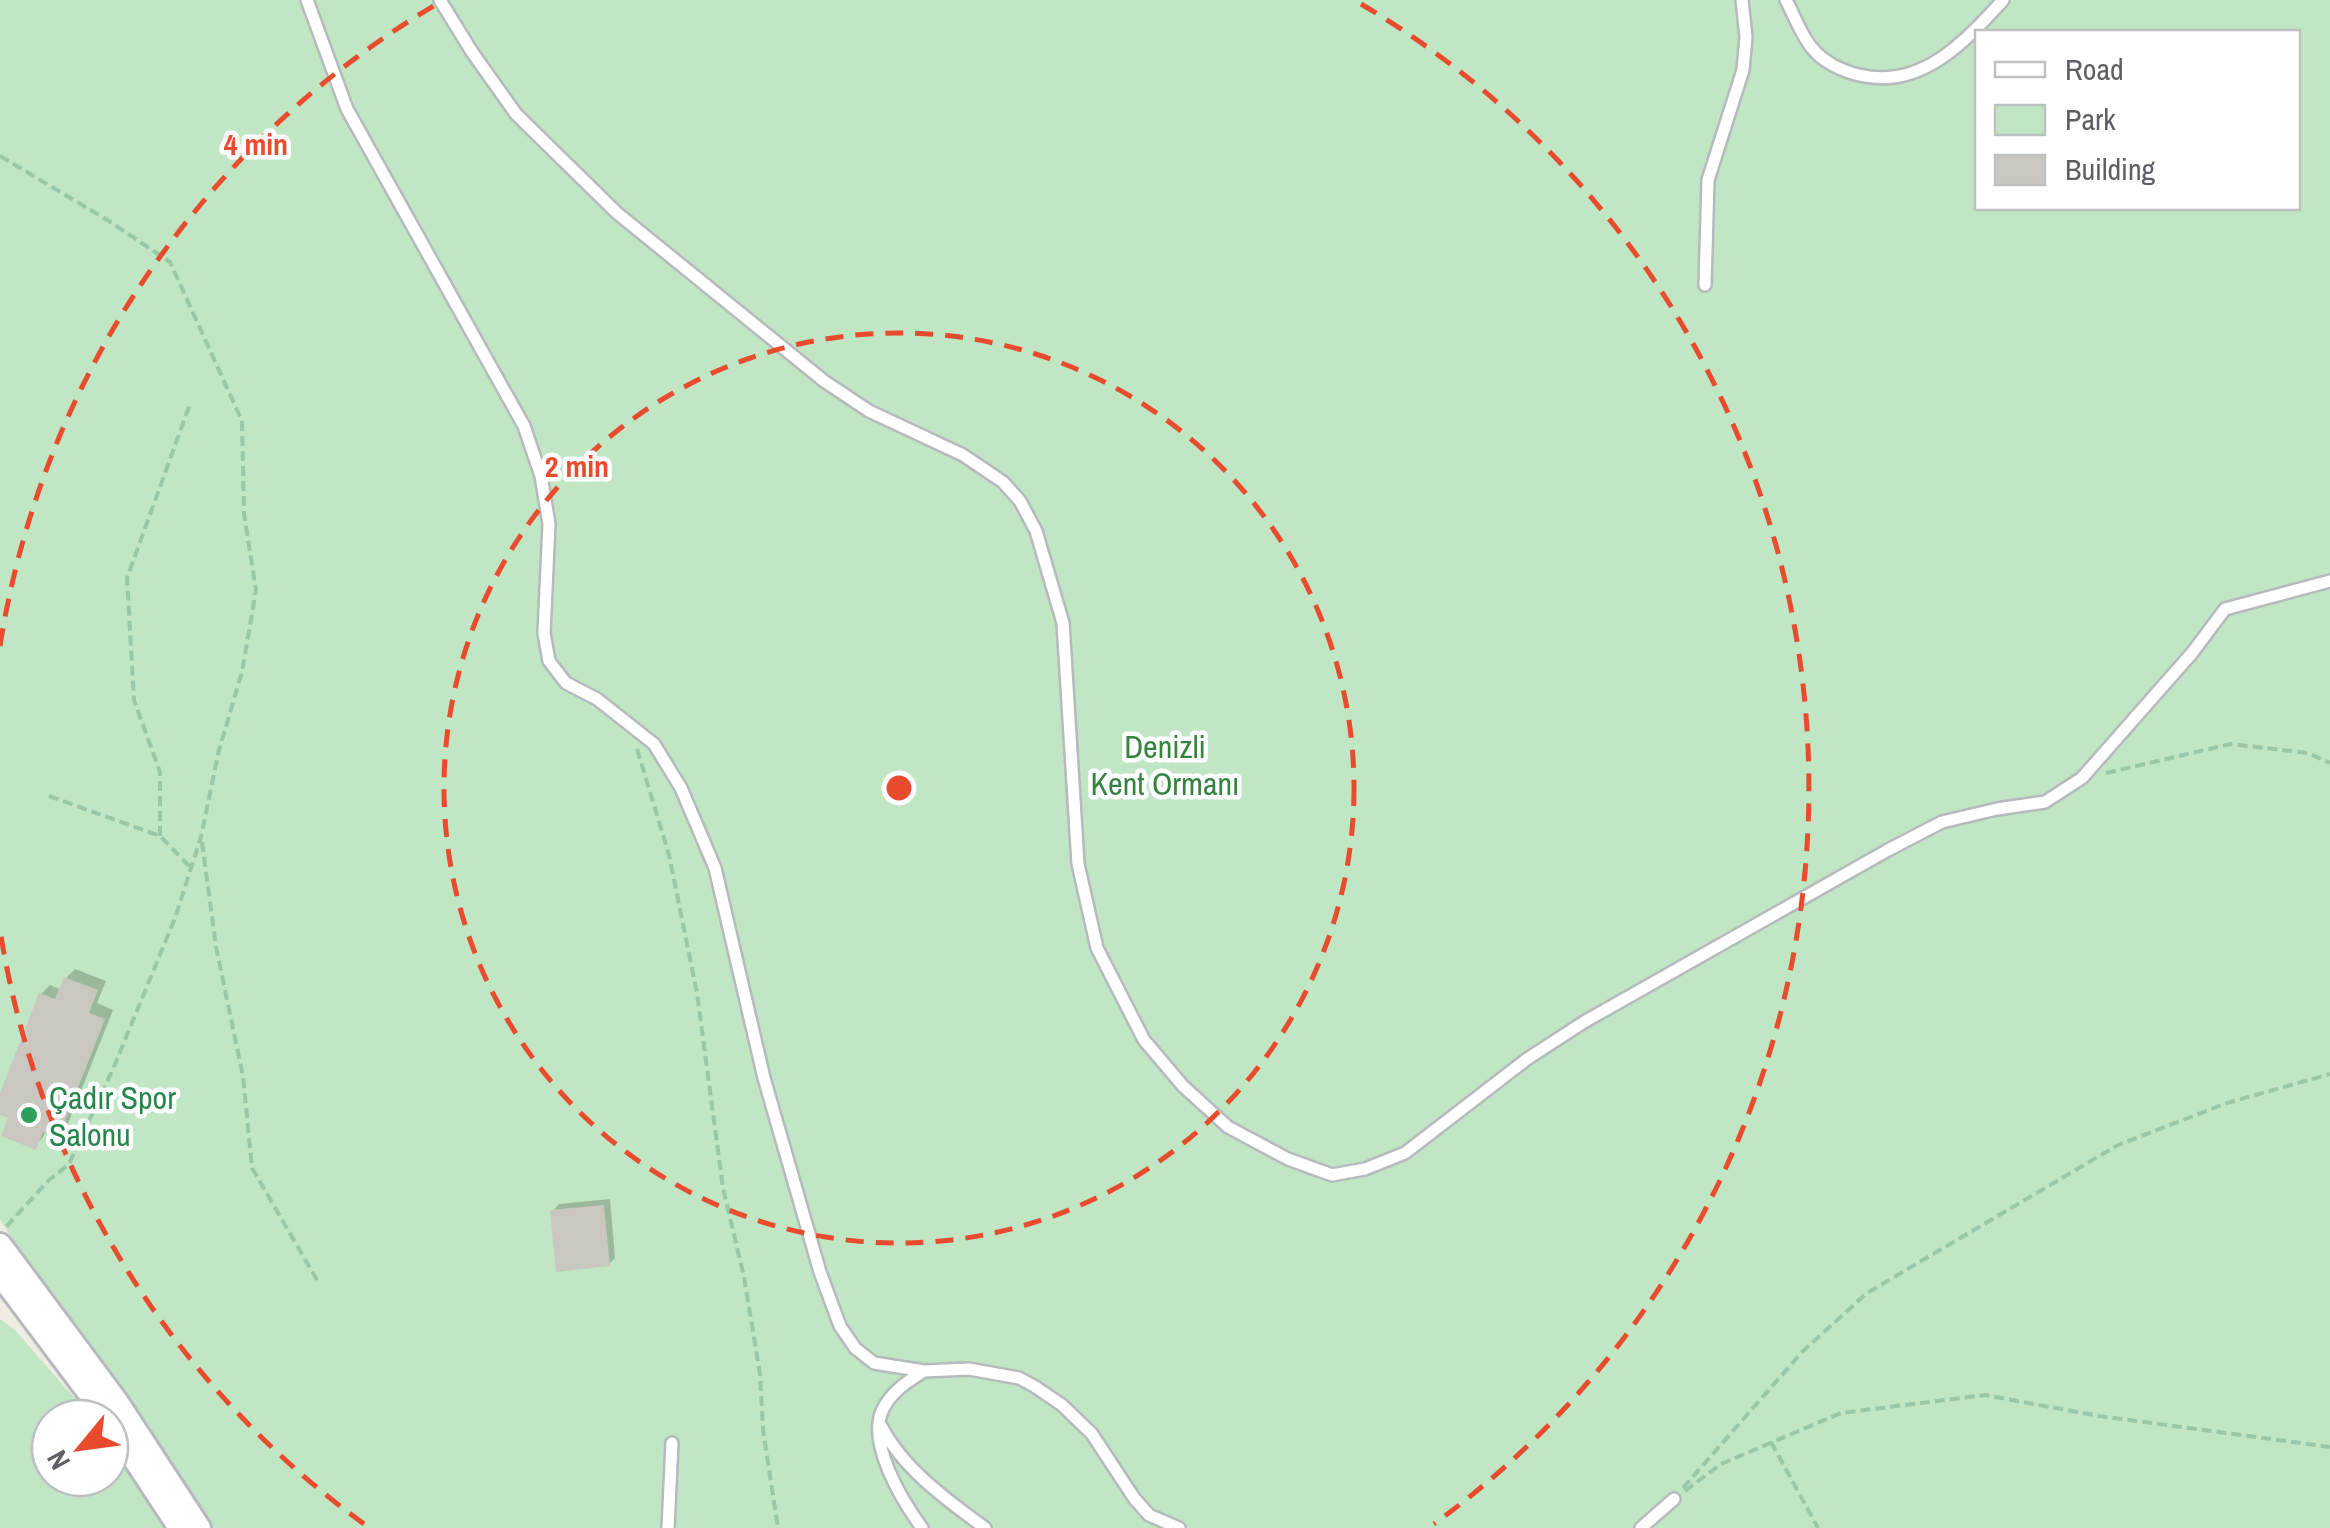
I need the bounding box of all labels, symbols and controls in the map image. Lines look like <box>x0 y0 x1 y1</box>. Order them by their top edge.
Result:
legend <box>1975 30 2300 210</box>
text: Road <box>2065 49 2124 89</box>
text: Park <box>2065 99 2116 139</box>
text: 4 min <box>224 124 288 164</box>
text: Building <box>2065 149 2156 189</box>
text: 2 min <box>545 446 609 486</box>
park label: Denizli Kent Ormanı <box>1091 725 1239 805</box>
centre of rings <box>881 770 917 806</box>
place label: Çadır Spor Salonu <box>49 1076 176 1156</box>
marker: Çadır Spor Salonu <box>18 1104 40 1126</box>
north arrow <box>30 1398 130 1498</box>
text: N <box>37 1444 79 1477</box>

